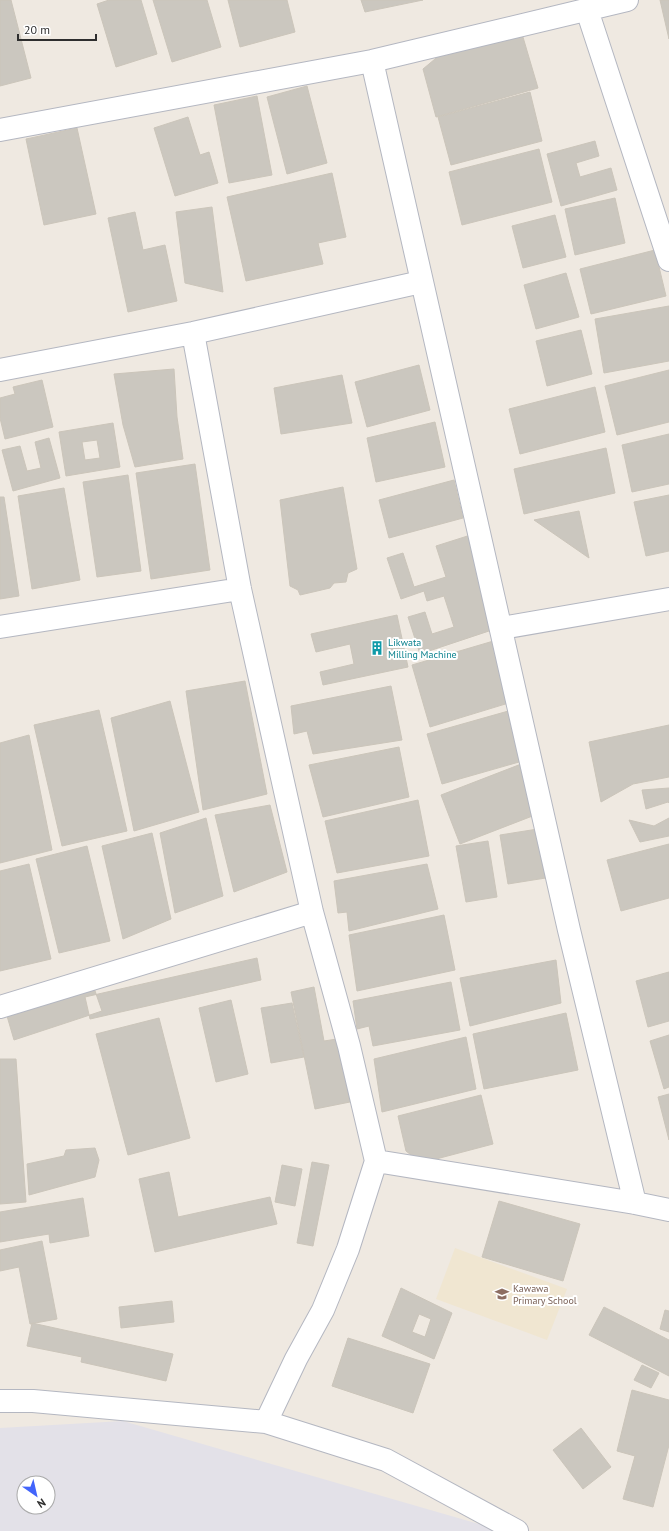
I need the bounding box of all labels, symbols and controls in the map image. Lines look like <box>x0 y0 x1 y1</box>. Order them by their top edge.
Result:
scale bar <box>18 16 96 42</box>
text: 20 m <box>24 22 50 37</box>
place label: Likwata Milling Machine <box>388 636 457 661</box>
building icon: Likwata Milling Machine <box>369 640 385 656</box>
place label: Kawawa Primary School <box>513 1282 577 1307</box>
school or university icon: Kawawa Primary School <box>494 1286 510 1302</box>
north arrow <box>16 1475 56 1515</box>
text: N <box>35 1495 49 1511</box>

